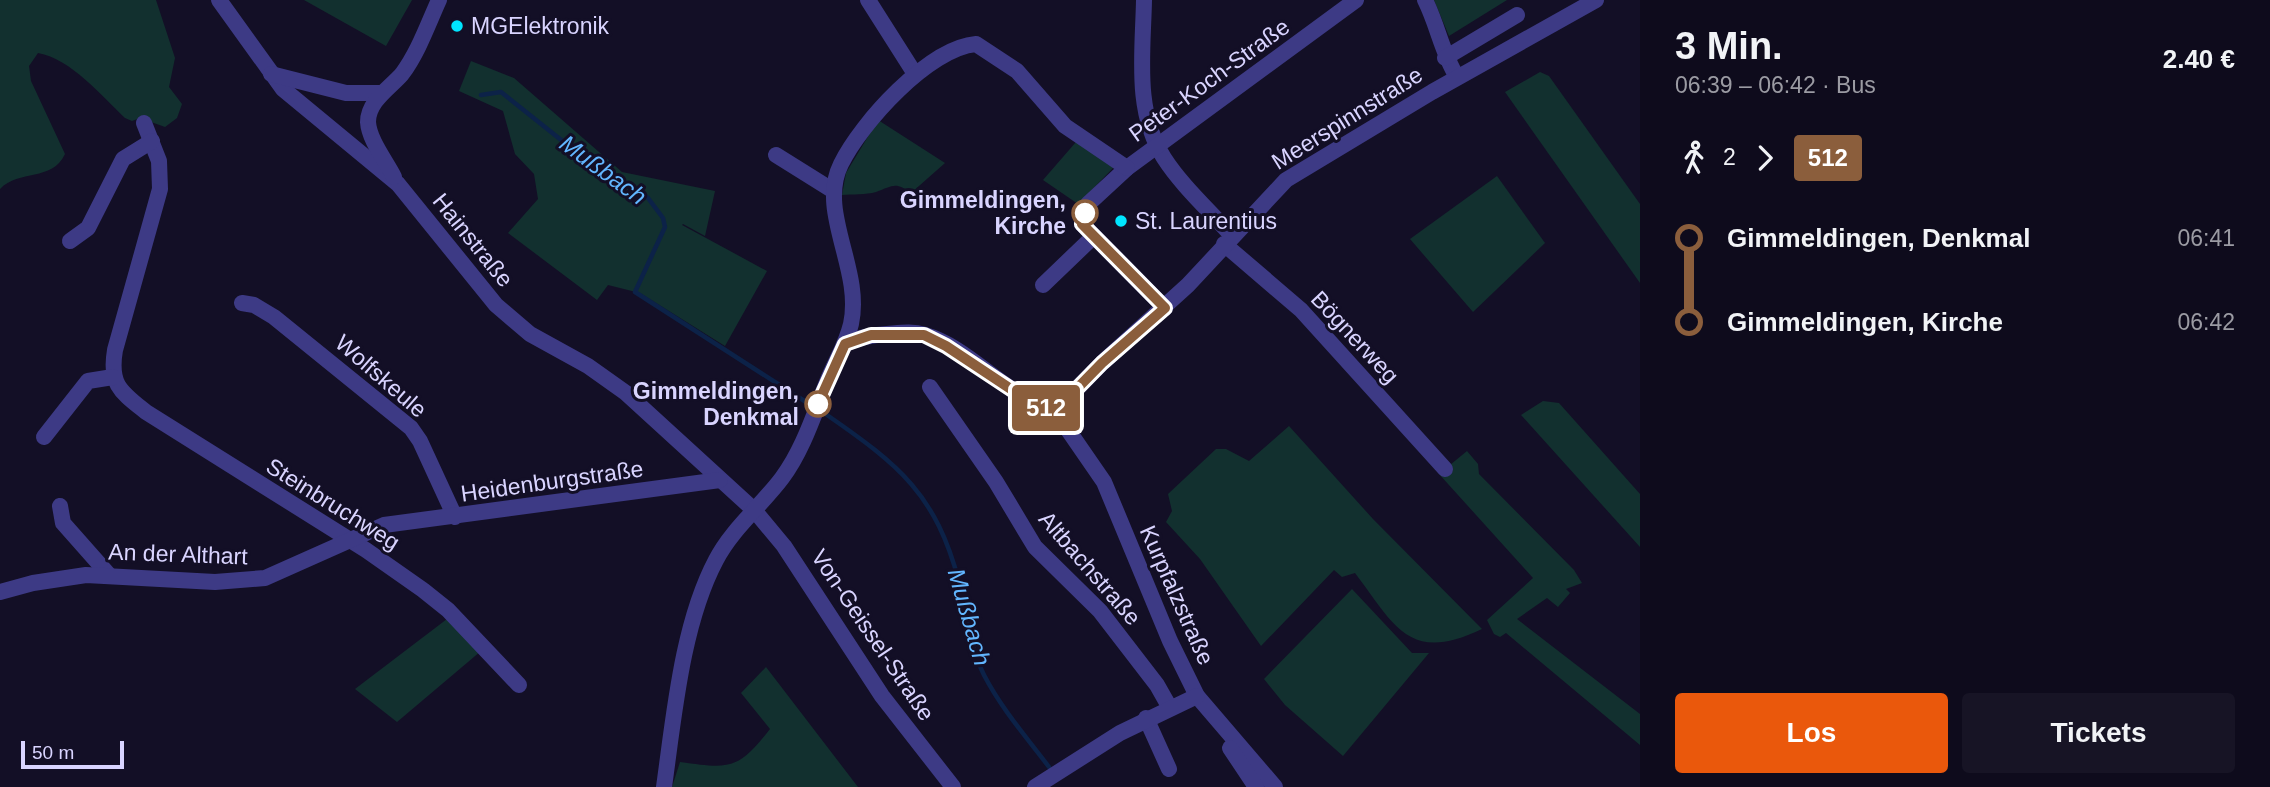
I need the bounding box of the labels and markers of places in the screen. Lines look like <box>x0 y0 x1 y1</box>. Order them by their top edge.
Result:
place label: MGElektronik <box>471 13 610 39</box>
marker: MGElektronik <box>449 18 465 34</box>
place label: Gimmeldingen, Kirche <box>900 187 1066 239</box>
marker: Gimmeldingen, Kirche <box>1072 200 1098 226</box>
place label: St. Laurentius <box>1135 208 1277 234</box>
marker: St. Laurentius <box>1113 213 1129 229</box>
place label: Gimmeldingen, Denkmal <box>633 378 799 430</box>
marker: Gimmeldingen, Denkmal <box>805 391 831 417</box>

